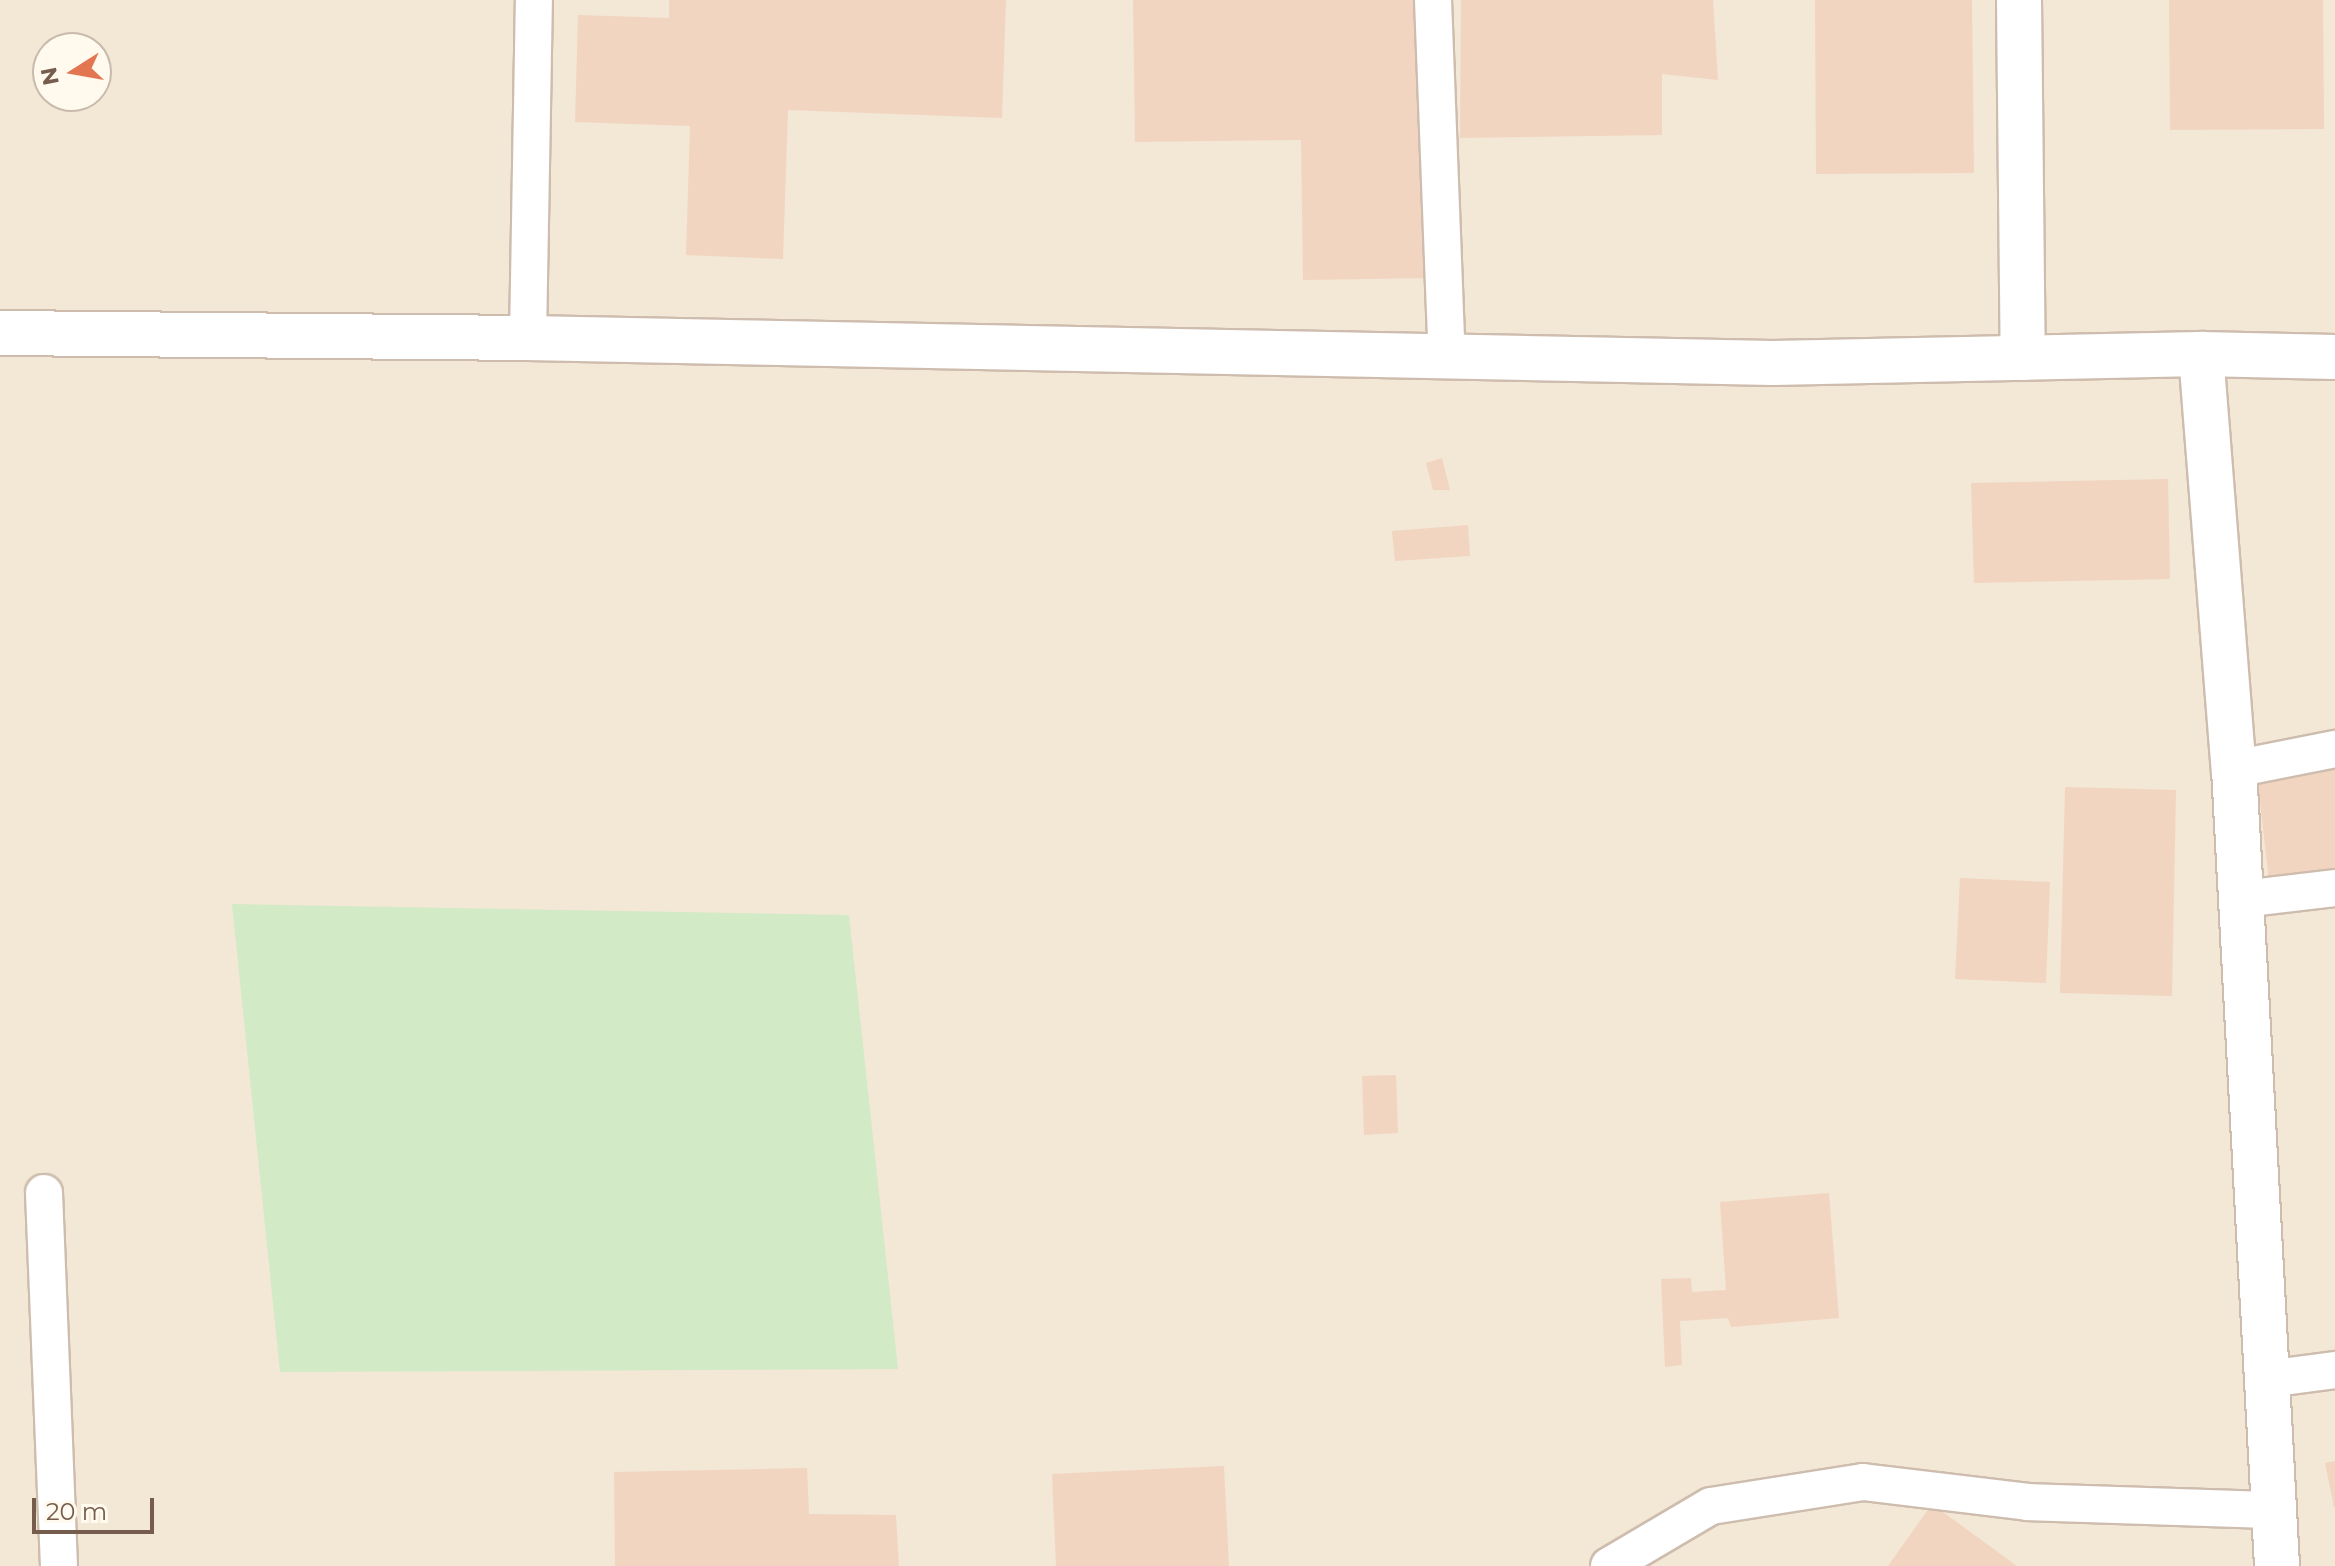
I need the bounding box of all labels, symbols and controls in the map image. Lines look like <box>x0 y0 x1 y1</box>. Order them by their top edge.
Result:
north arrow <box>32 32 112 112</box>
text: N <box>35 65 65 88</box>
scale bar <box>36 1482 158 1532</box>
text: 20 m <box>46 1497 107 1526</box>

